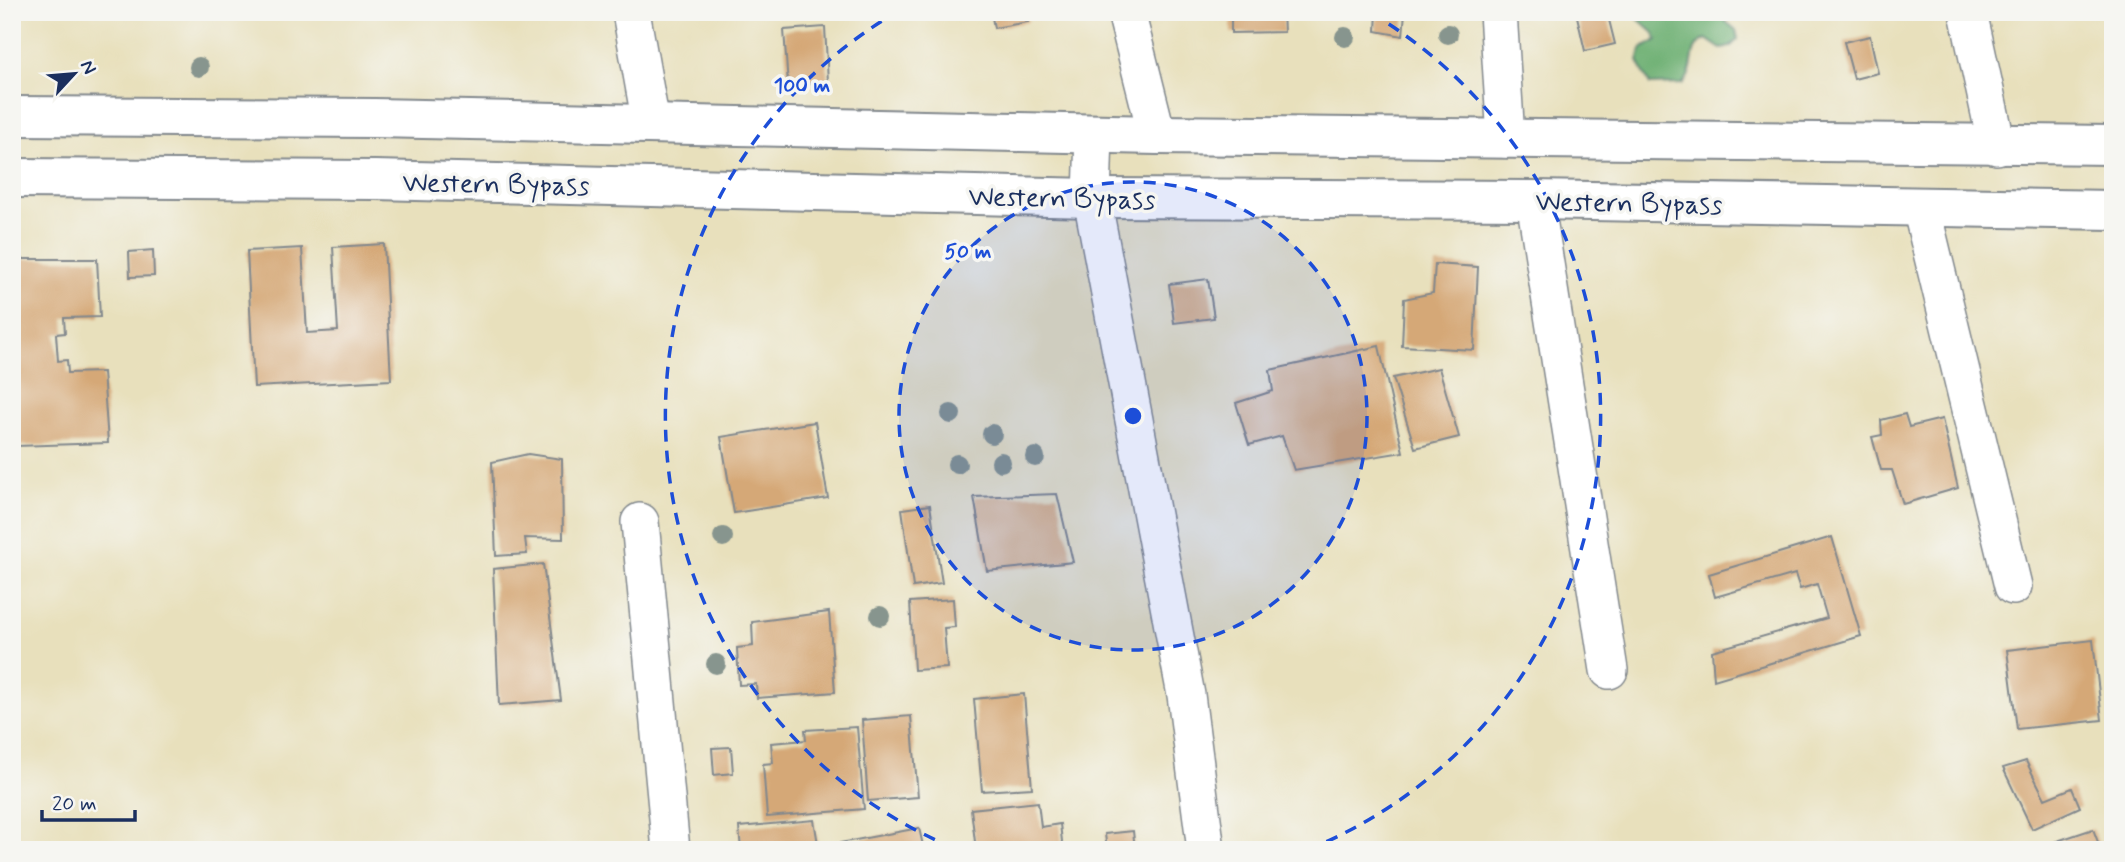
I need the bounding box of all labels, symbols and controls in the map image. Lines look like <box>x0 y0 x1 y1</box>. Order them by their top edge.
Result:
north arrow <box>38 38 108 108</box>
text: N <box>74 56 102 78</box>
text: 100 m <box>774 72 830 100</box>
street label: Western Bypass <box>402 165 590 206</box>
street label: Western Bypass <box>968 179 1156 220</box>
street label: Western Bypass <box>1535 184 1723 225</box>
text: 50 m <box>945 238 992 266</box>
centre of rings <box>1121 404 1145 428</box>
scale bar <box>42 778 135 822</box>
text: 20 m <box>52 790 97 818</box>

